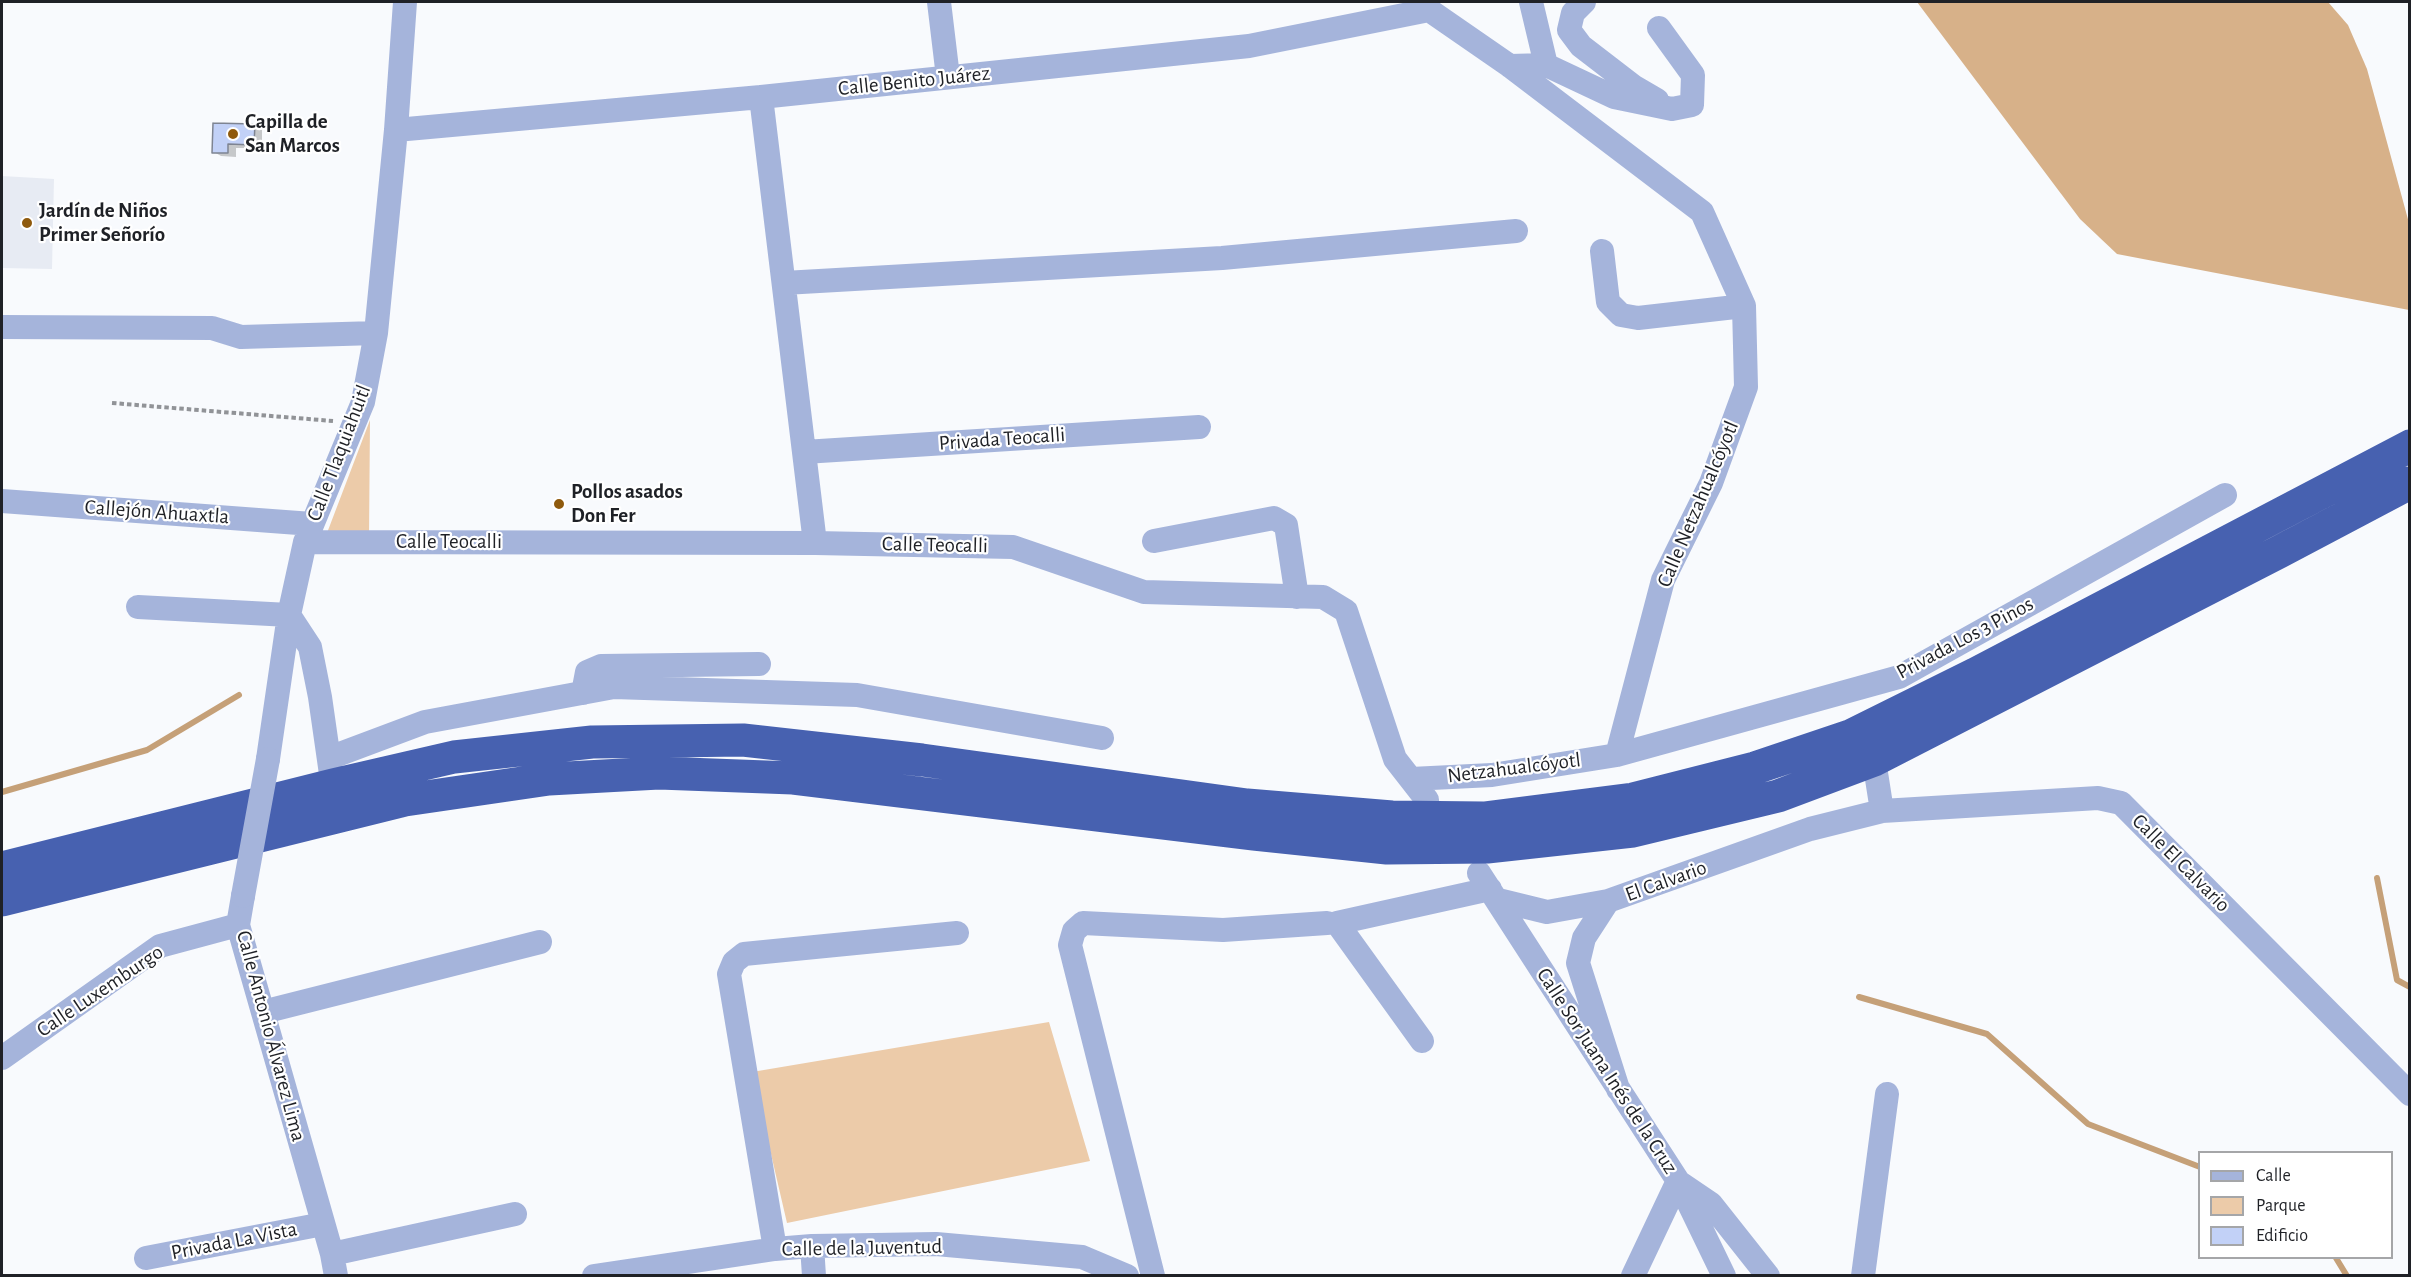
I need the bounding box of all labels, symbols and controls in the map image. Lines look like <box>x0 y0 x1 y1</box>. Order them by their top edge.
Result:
street label: Calle Benito Juárez <box>837 60 991 102</box>
place label: Capilla de San Marcos <box>245 109 340 159</box>
marker: Capilla de San Marcos <box>226 127 240 141</box>
place label: Jardín de Niños Primer Señorío <box>39 198 168 248</box>
marker: Jardín de Niños Primer Señorío <box>20 216 34 230</box>
street label: Calle Tlaquiahuitl <box>301 381 377 525</box>
street label: Calle Netzahualcóyotl <box>1652 417 1744 591</box>
street label: Privada Teocalli <box>938 422 1066 456</box>
place label: Pollos asados Don Fer <box>571 479 683 529</box>
street label: Callejón Ahuaxtla <box>84 494 230 530</box>
marker: Pollos asados Don Fer <box>552 497 566 511</box>
street label: Calle Teocalli <box>396 529 502 555</box>
street label: Calle Teocalli <box>882 531 988 559</box>
street label: Privada Los 3 Pinos <box>1892 591 2038 685</box>
street label: Netzahualcóyotl <box>1446 747 1582 789</box>
street label: Calle El Calvario <box>2127 809 2235 917</box>
street label: El Calvario <box>1622 855 1710 907</box>
street label: Calle Antonio Álvarez Lima <box>231 928 311 1144</box>
street label: Calle Luxemburgo <box>32 939 168 1043</box>
street label: Calle Sor Juana Inés de la Cruz <box>1531 963 1683 1179</box>
legend <box>2198 1151 2393 1259</box>
text: Calle <box>2256 1167 2291 1185</box>
text: Parque <box>2256 1197 2305 1215</box>
street label: Privada La Vista <box>169 1216 299 1266</box>
text: Edificio <box>2256 1227 2308 1245</box>
street label: Calle de la Juventud <box>781 1234 943 1262</box>

